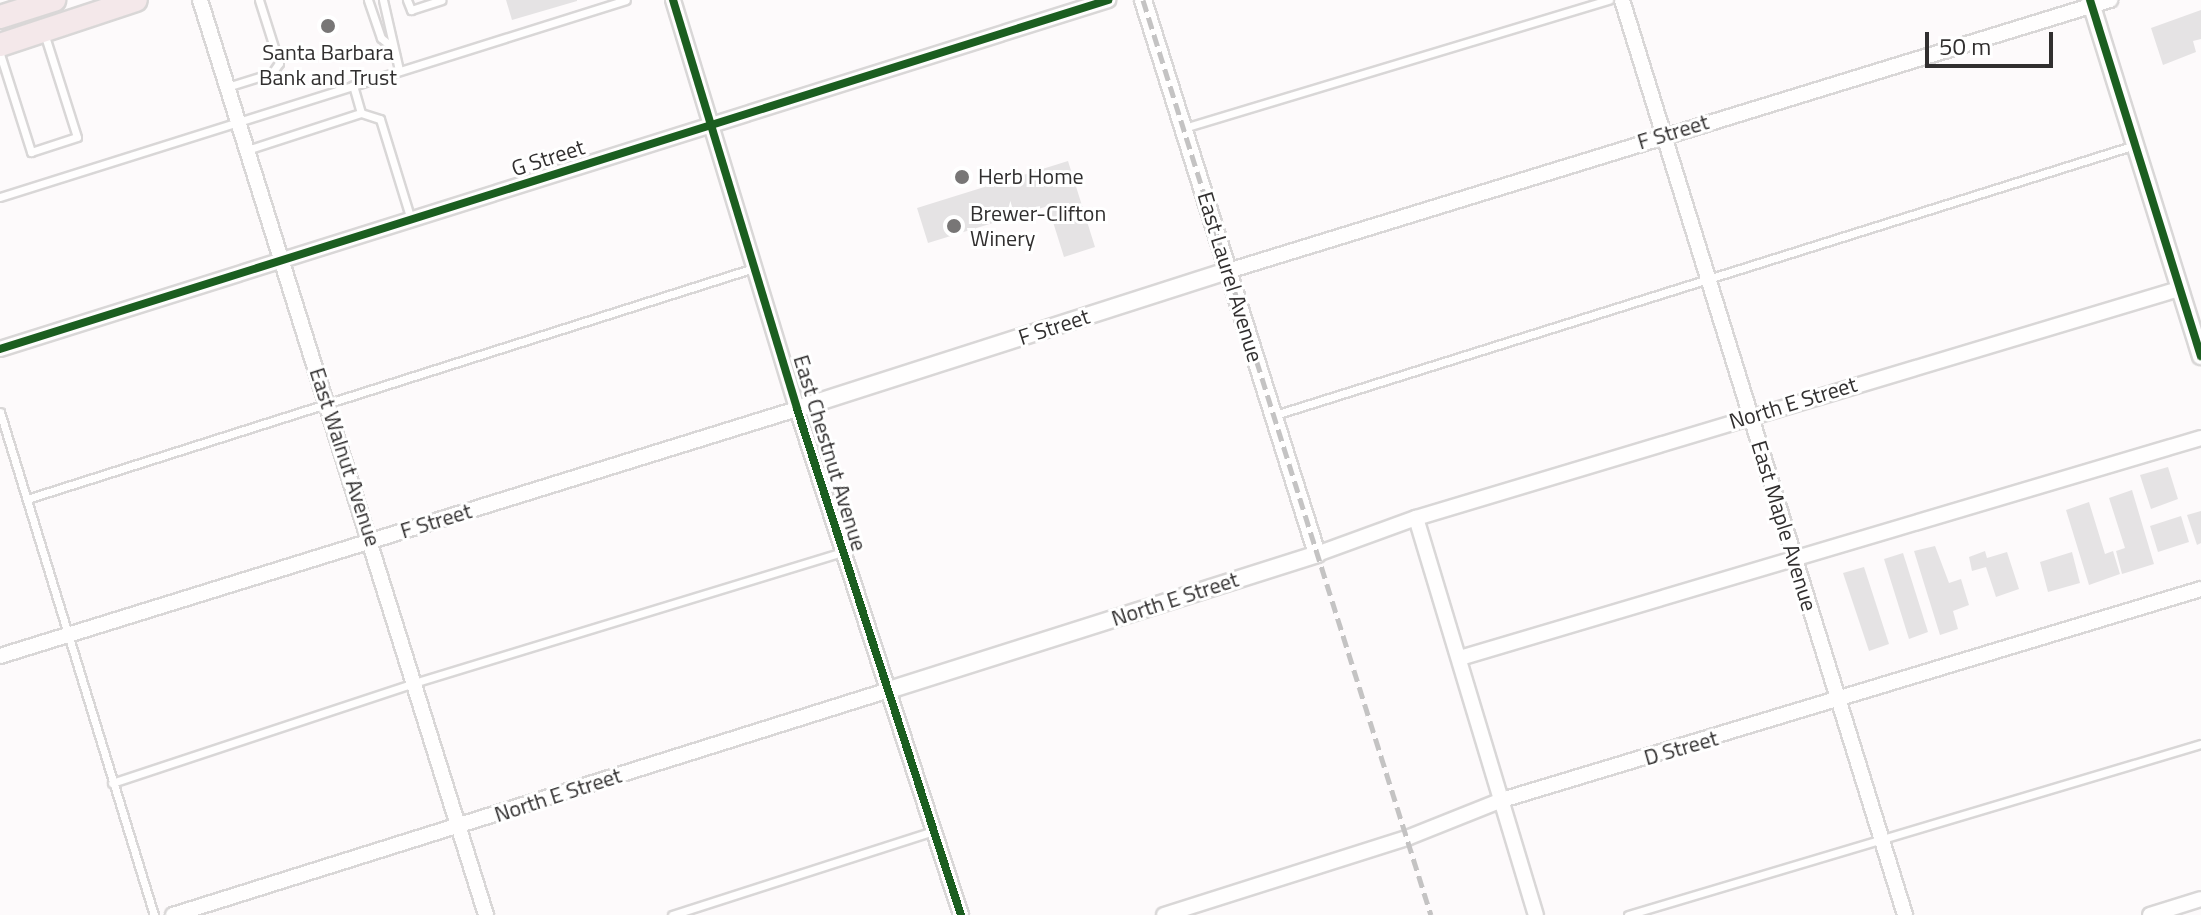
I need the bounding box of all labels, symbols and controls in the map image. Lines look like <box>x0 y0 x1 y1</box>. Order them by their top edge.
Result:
scale bar <box>1929 16 2057 66</box>
marker: Santa Barbara Bank and Trust <box>319 17 337 35</box>
text: 50 m <box>1939 28 1991 64</box>
place label: Santa Barbara Bank and Trust <box>259 39 397 90</box>
street label: F Street <box>1634 109 1712 155</box>
street label: G Street <box>508 134 588 182</box>
place label: Herb Home <box>978 164 1084 190</box>
marker: Herb Home <box>953 168 971 186</box>
street label: East Laurel Avenue <box>1192 189 1268 365</box>
place label: Brewer-Clifton Winery <box>970 200 1106 252</box>
marker: Brewer-Clifton Winery <box>945 217 963 235</box>
street label: F Street <box>1015 303 1093 351</box>
street label: East Chestnut Avenue <box>788 352 872 554</box>
street label: East Walnut Avenue <box>304 364 386 550</box>
street label: North E Street <box>1726 371 1860 435</box>
street label: East Maple Avenue <box>1746 438 1822 614</box>
street label: F Street <box>397 498 475 544</box>
street label: North E Street <box>1108 566 1242 632</box>
street label: D Street <box>1641 725 1721 771</box>
street label: North E Street <box>491 762 625 828</box>

